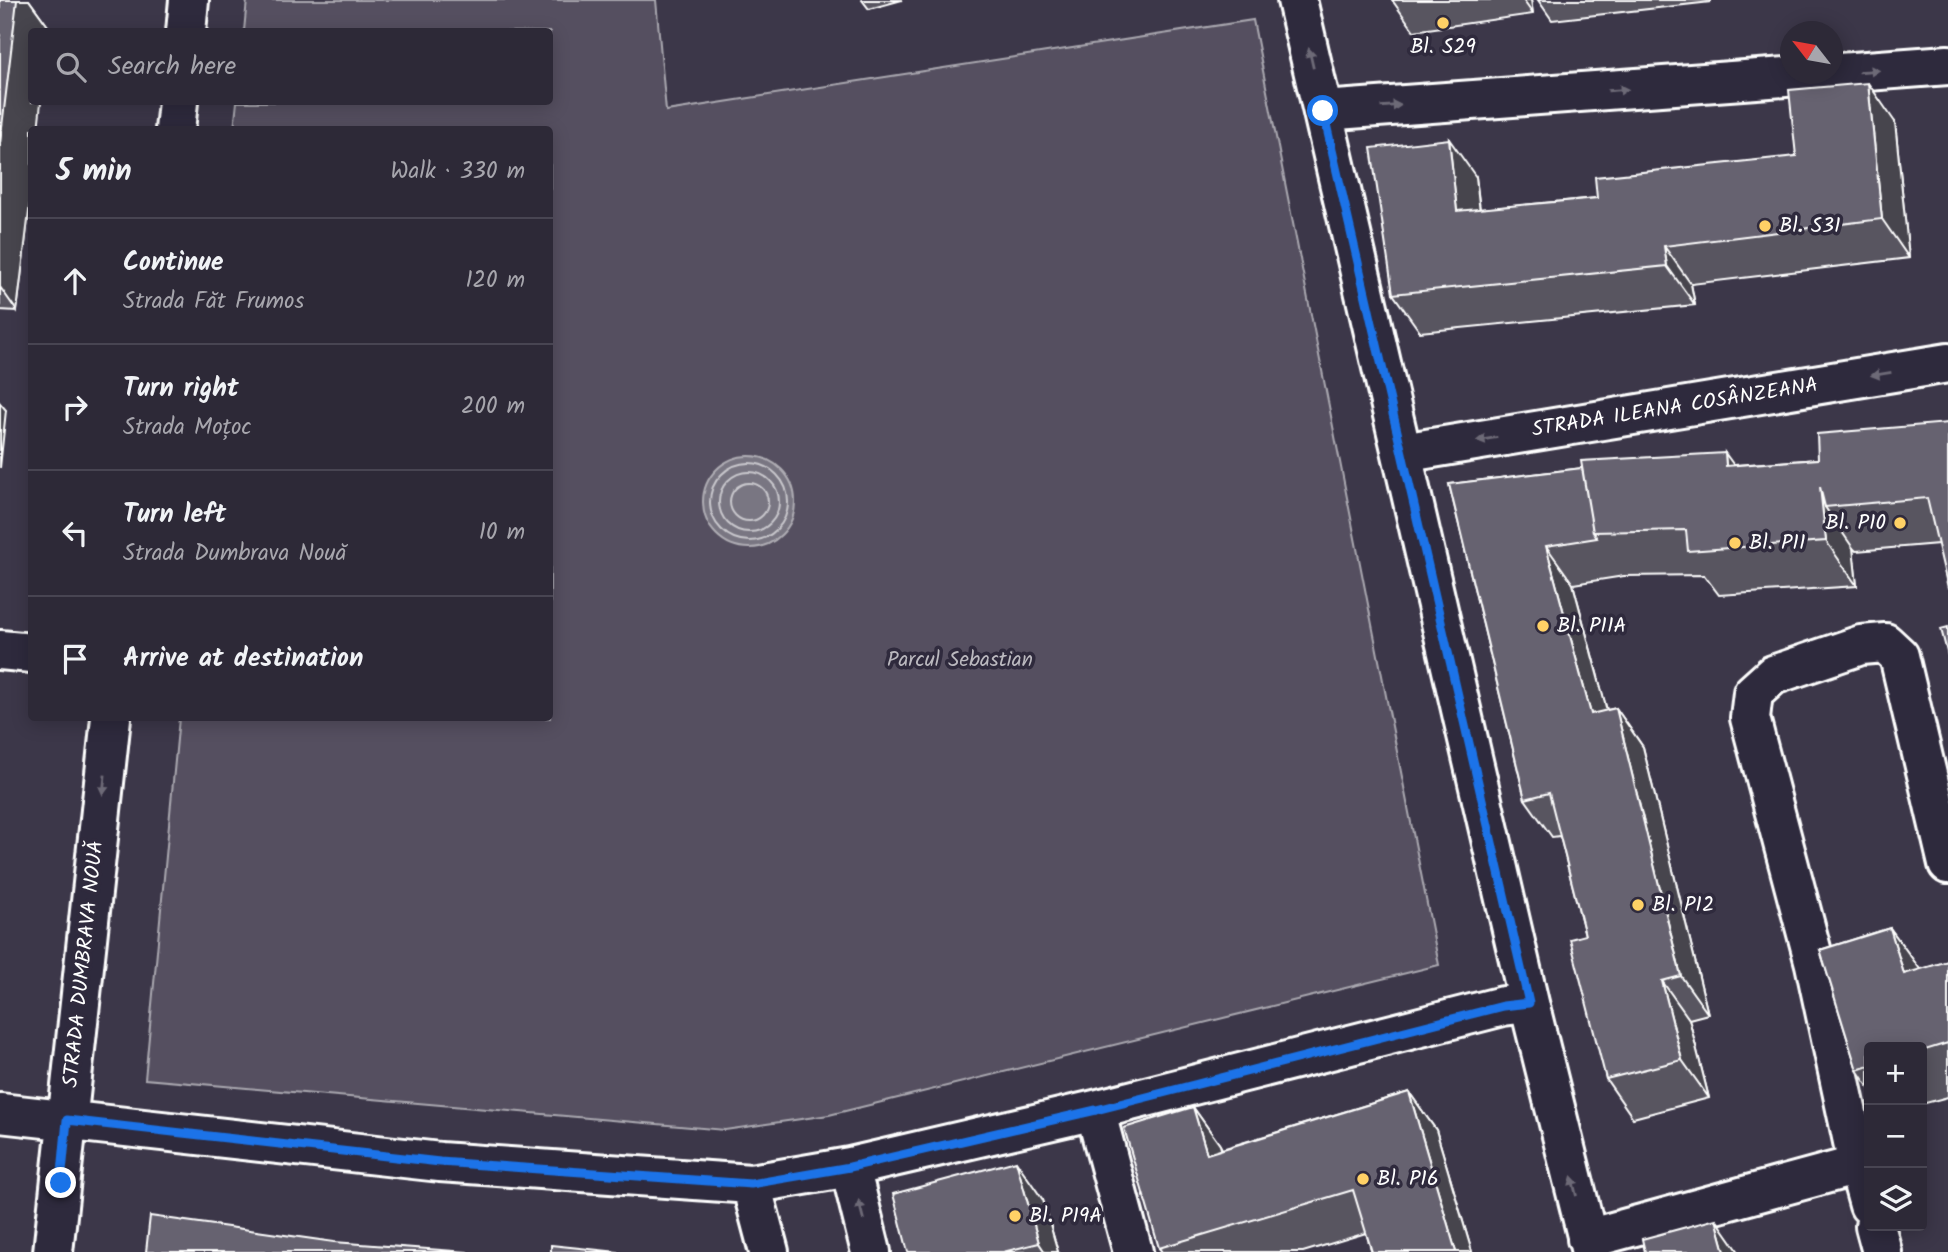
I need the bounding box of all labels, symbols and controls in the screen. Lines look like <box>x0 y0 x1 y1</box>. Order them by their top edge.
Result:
marker: Bl. S29 <box>1435 15 1451 31</box>
north arrow <box>1780 21 1843 84</box>
search box <box>28 28 553 105</box>
place label: Bl. S29 <box>1410 31 1476 64</box>
text: Search here <box>108 46 236 88</box>
one-way arrow <box>1305 47 1316 69</box>
icon: search <box>52 48 90 86</box>
one-way arrow <box>1859 65 1881 76</box>
one-way arrow <box>1607 84 1629 95</box>
route start <box>1307 95 1338 126</box>
one-way arrow <box>1380 100 1402 111</box>
text: 5 min <box>56 148 132 196</box>
text: Walk · 330 m <box>391 154 525 190</box>
place label: Bl. S31 <box>1779 210 1841 243</box>
marker: Bl. S31 <box>1757 218 1773 234</box>
text: Continue <box>123 242 224 284</box>
icon: ahead <box>56 262 94 300</box>
text: 120 m <box>465 263 525 299</box>
text: Strada Făt Frumos <box>123 284 304 320</box>
text: Turn right <box>123 368 239 410</box>
street label: STRADA ILEANA COSÂNZEANA <box>1530 369 1820 447</box>
one-way arrow <box>1870 369 1892 380</box>
icon: right <box>56 388 94 426</box>
text: 200 m <box>461 389 525 425</box>
text: Strada Moțoc <box>123 410 252 446</box>
one-way arrow <box>1476 434 1498 445</box>
text: Turn left <box>123 494 226 536</box>
place label: Bl. P10 <box>1826 507 1886 540</box>
icon: left <box>56 514 94 552</box>
text: 10 m <box>479 515 525 551</box>
marker: Bl. P10 <box>1892 515 1908 531</box>
place label: Bl. P11 <box>1749 527 1806 560</box>
marker: Bl. P11 <box>1727 535 1743 551</box>
text: Strada Dumbrava Nouă <box>123 536 346 572</box>
place label: Bl. P11A <box>1557 610 1626 643</box>
marker: Bl. P11A <box>1535 618 1551 634</box>
text: Arrive at destination <box>123 638 363 680</box>
icon: arrive <box>56 640 94 678</box>
park label: Parcul Sebastian <box>887 644 1033 677</box>
one-way arrow <box>98 775 109 797</box>
street label: STRADA DUMBRAVA NOUĂ <box>55 839 113 1089</box>
place label: Bl. P12 <box>1652 889 1714 922</box>
marker: Bl. P12 <box>1630 897 1646 913</box>
map controls <box>1864 1042 1927 1231</box>
button: + <box>1864 1042 1927 1105</box>
button: − <box>1864 1105 1927 1168</box>
place label: Bl. P16 <box>1377 1163 1439 1196</box>
route end <box>45 1167 76 1198</box>
button: layers <box>1864 1168 1927 1231</box>
marker: Bl. P16 <box>1355 1171 1371 1187</box>
one-way arrow <box>1568 1175 1579 1197</box>
one-way arrow <box>855 1198 866 1220</box>
place label: Bl. P19A <box>1029 1200 1102 1233</box>
marker: Bl. P19A <box>1007 1208 1023 1224</box>

